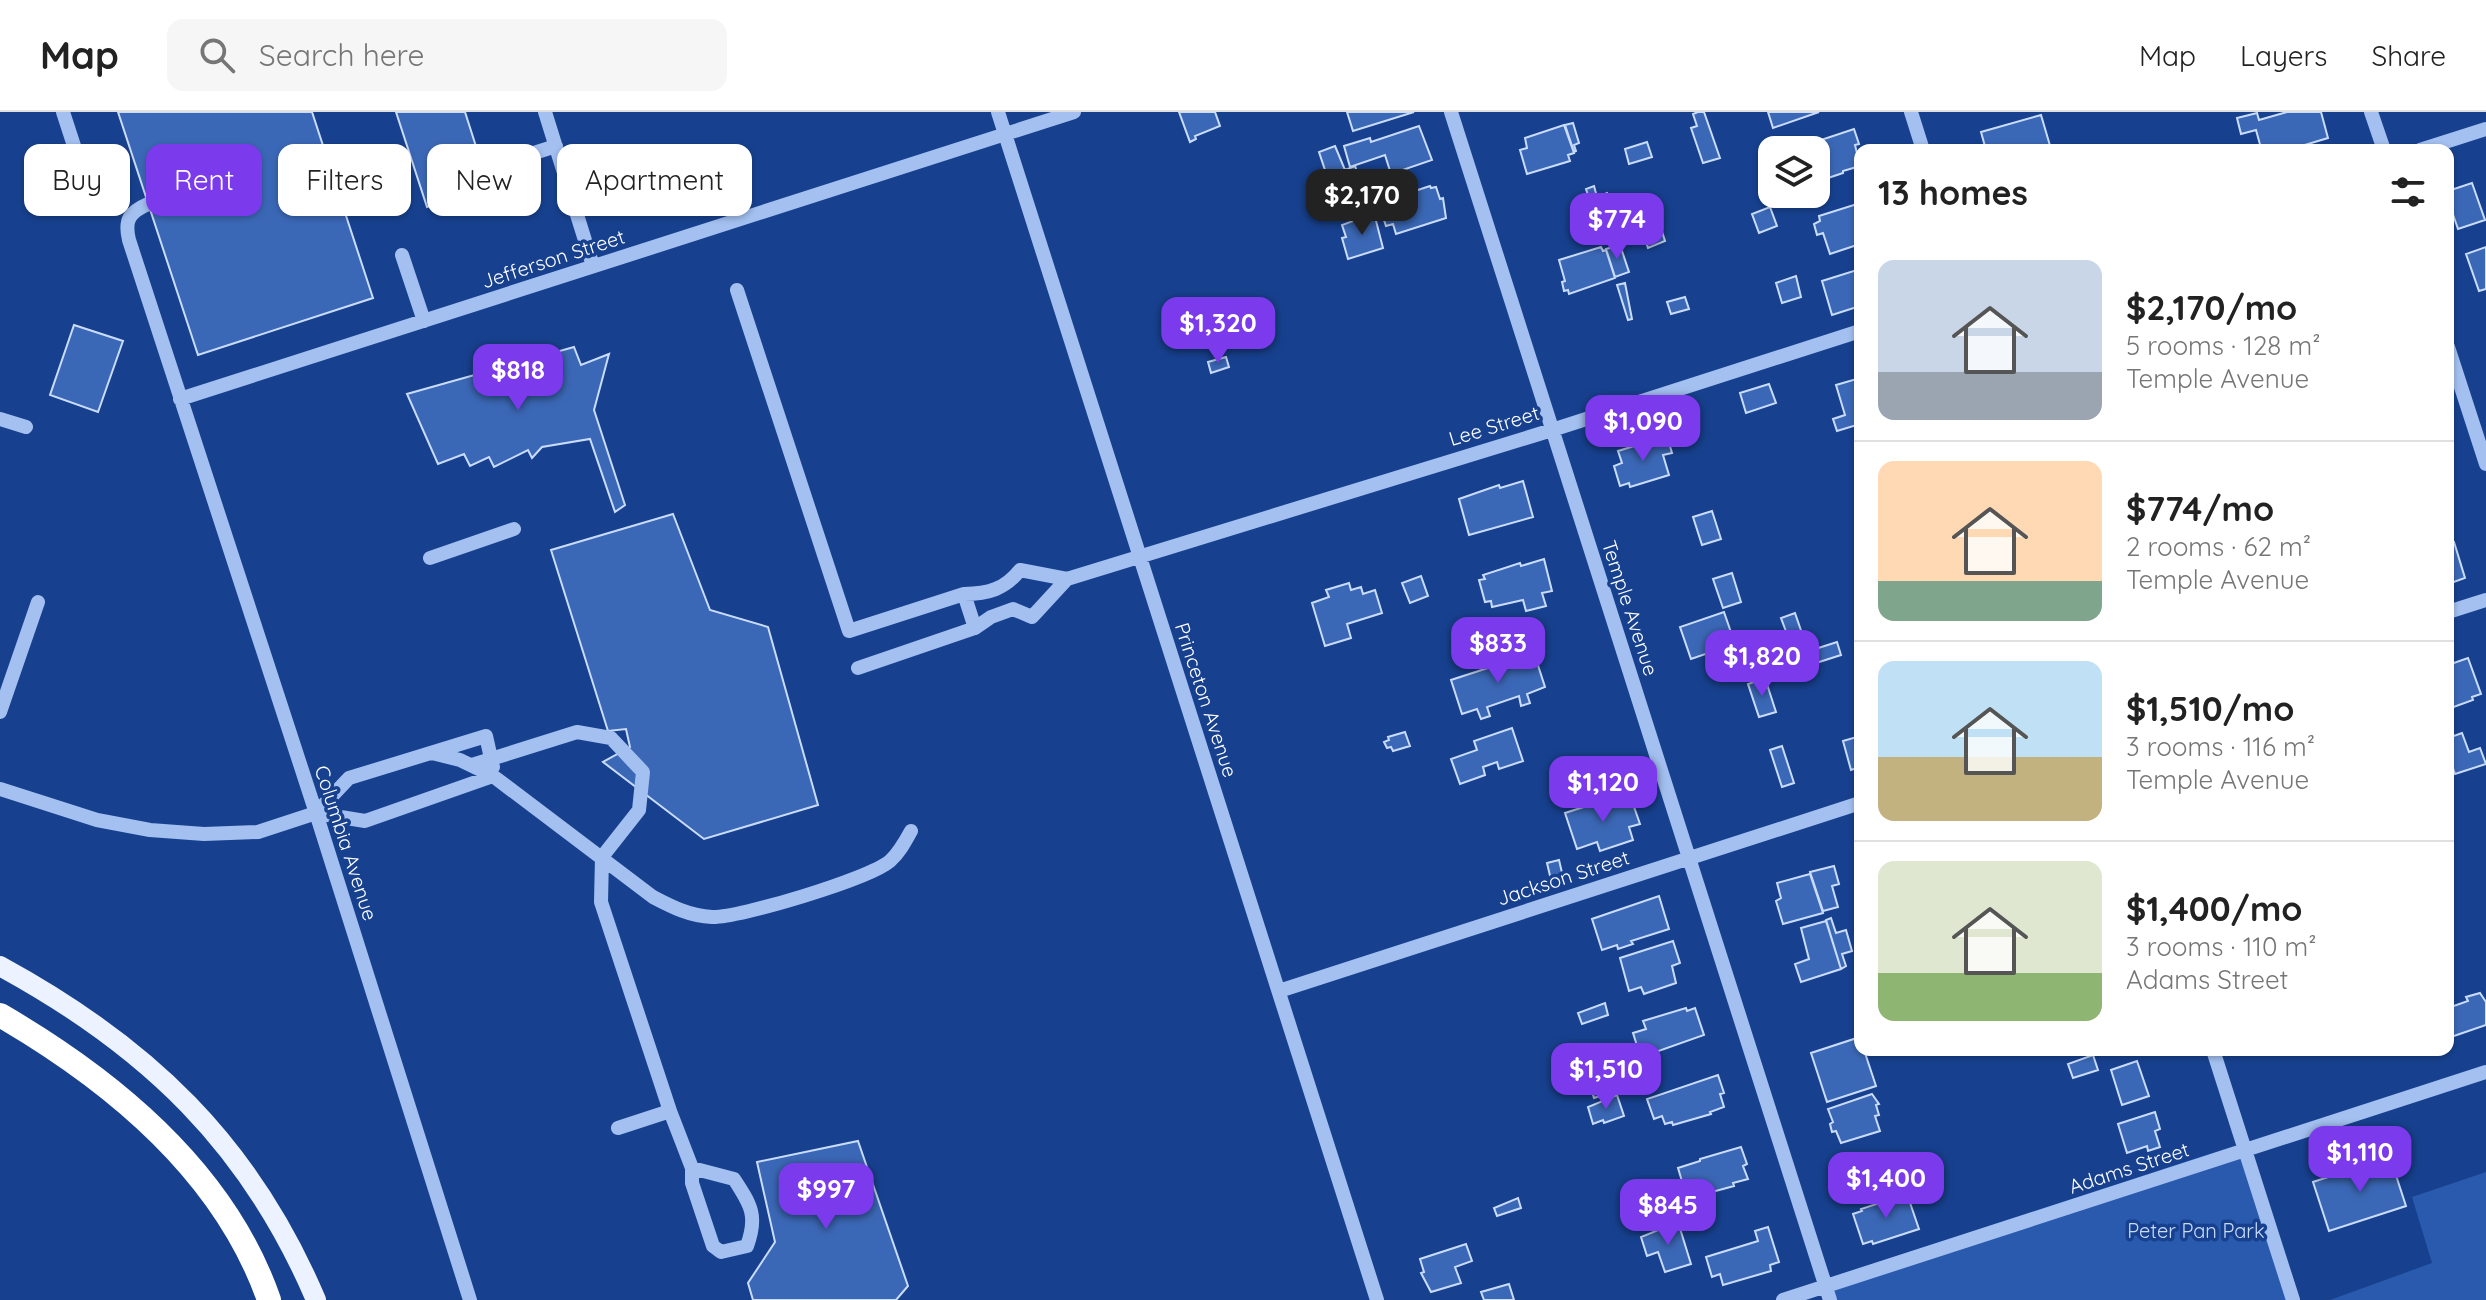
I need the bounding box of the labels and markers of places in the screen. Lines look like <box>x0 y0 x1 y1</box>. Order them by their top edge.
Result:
pin: $2,170 <box>1297 169 1427 237</box>
pin: $774 <box>1570 193 1664 261</box>
pin: $1,320 <box>1153 297 1283 365</box>
pin: $818 <box>471 344 565 412</box>
pin: $1,090 <box>1578 395 1708 463</box>
pin: $833 <box>1451 617 1545 685</box>
pin: $1,820 <box>1697 630 1827 698</box>
pin: $1,120 <box>1538 756 1668 824</box>
pin: $1,510 <box>1541 1043 1671 1111</box>
pin: $1,110 <box>2295 1126 2425 1194</box>
pin: $1,400 <box>1821 1152 1951 1220</box>
pin: $997 <box>779 1163 873 1231</box>
pin: $845 <box>1621 1179 1715 1247</box>

